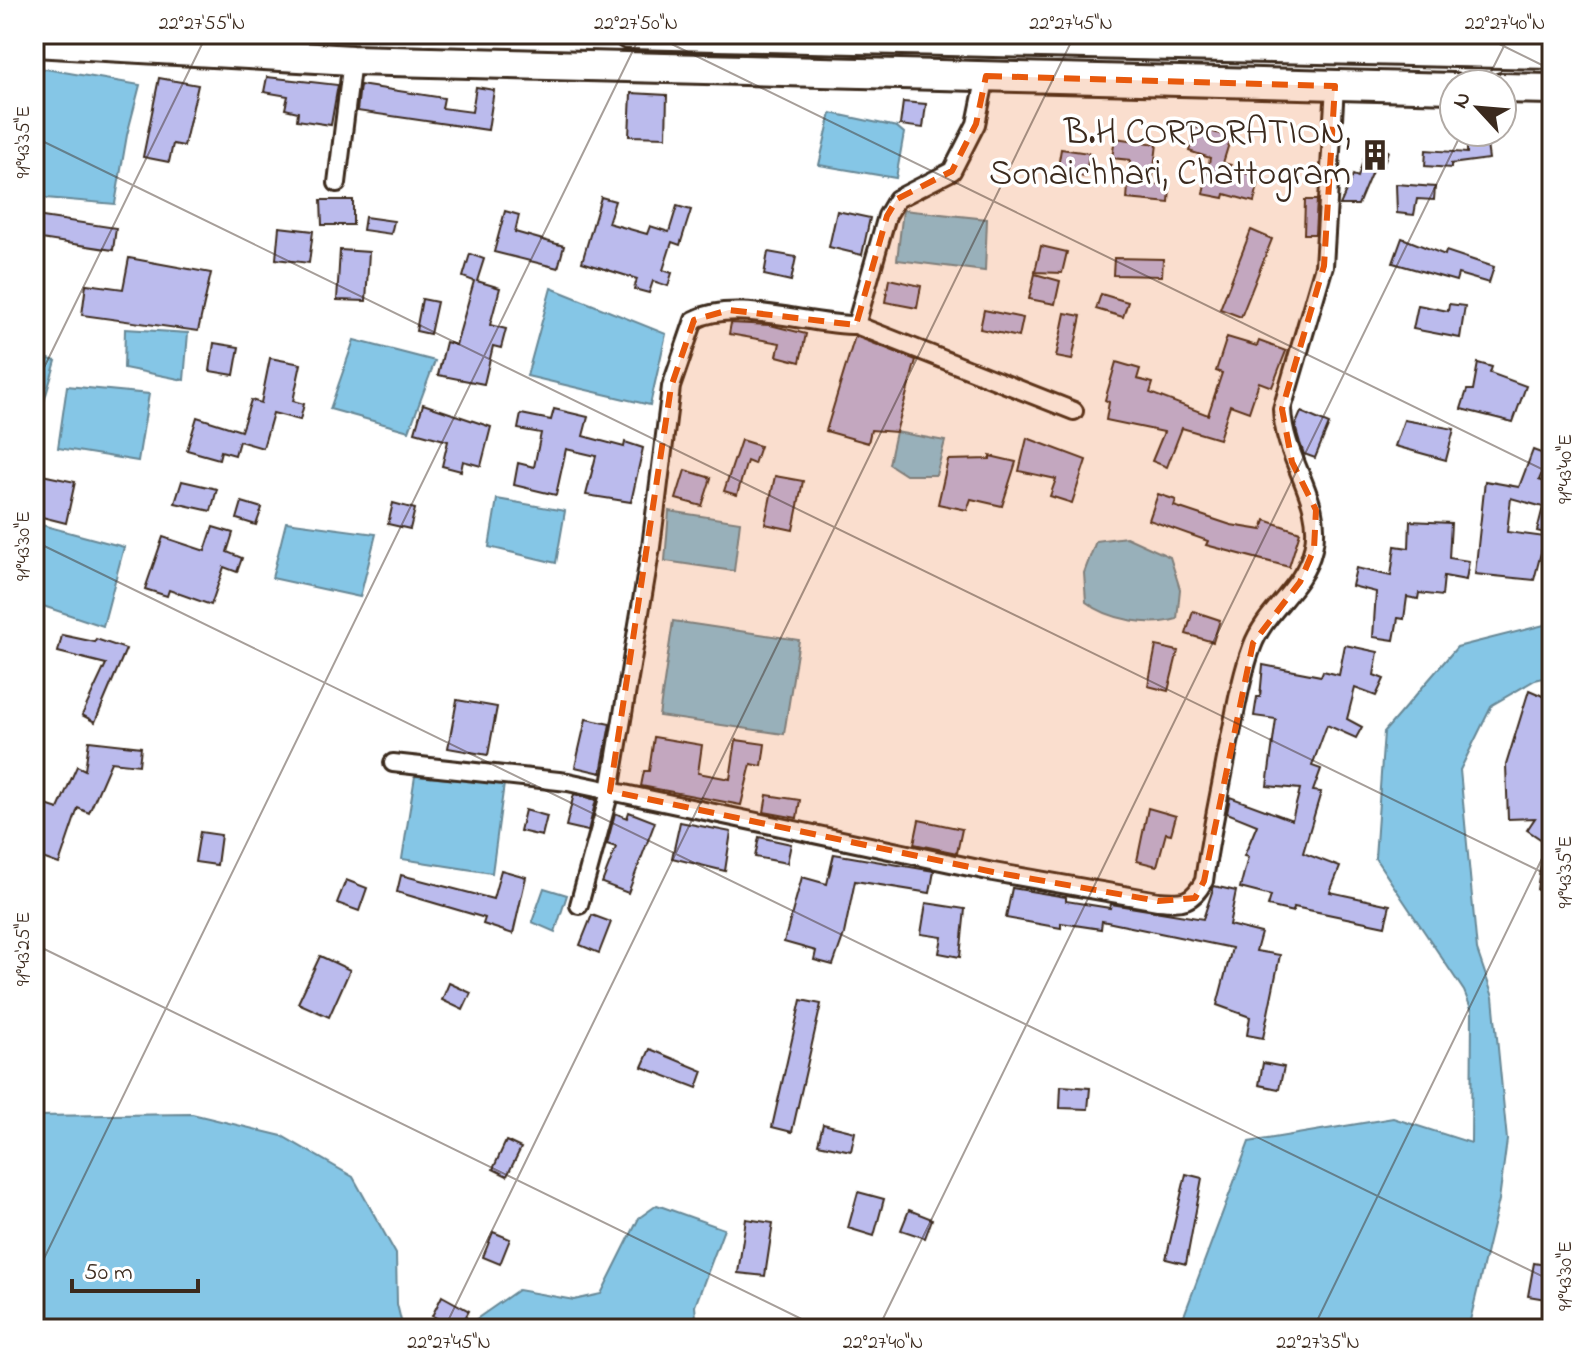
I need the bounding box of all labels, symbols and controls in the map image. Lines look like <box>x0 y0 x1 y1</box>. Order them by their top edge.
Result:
text: 22°27'55"N <box>159 10 245 39</box>
text: 22°27'50"N <box>594 10 678 39</box>
text: 22°27'45"N <box>1029 10 1113 39</box>
text: 22°27'40"N <box>1465 10 1545 39</box>
north arrow <box>1438 68 1518 148</box>
text: N <box>1445 87 1480 114</box>
text: 91°43'35"E <box>10 106 39 178</box>
place label: B.H CORPORATION, Sonaichhari, Chattogram <box>989 108 1351 202</box>
building icon: B.H CORPORATION, Sonaichhari, Chattogram <box>1358 138 1392 172</box>
text: 91°43'40"E <box>1552 434 1581 504</box>
text: 91°43'30"E <box>10 511 39 581</box>
text: 91°43'35"E <box>1552 836 1581 908</box>
text: 91°43'25"E <box>10 912 39 986</box>
text: 91°43'30"E <box>1552 1241 1581 1311</box>
scale bar <box>72 1243 198 1293</box>
text: 50 m <box>84 1256 133 1291</box>
text: 22°27'45"N <box>407 1329 491 1358</box>
text: 22°27'40"N <box>843 1329 923 1358</box>
text: 22°27'35"N <box>1276 1329 1360 1358</box>

